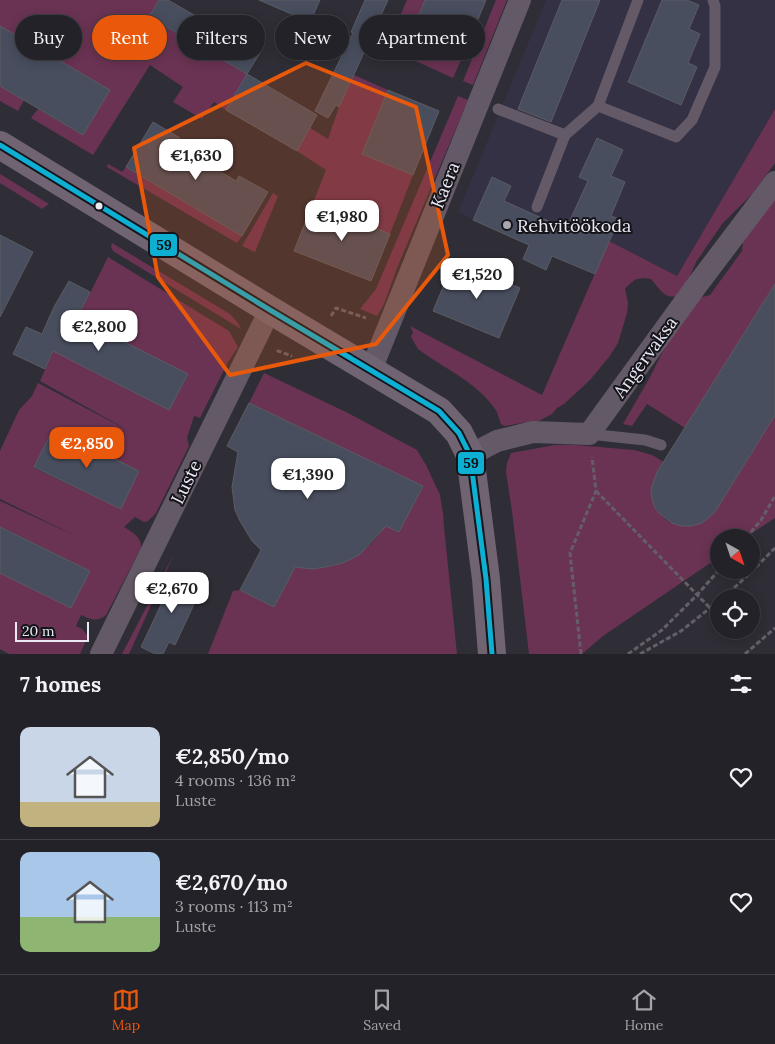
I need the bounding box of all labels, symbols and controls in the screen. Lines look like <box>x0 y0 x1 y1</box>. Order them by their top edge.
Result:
chip: Buy <box>15 15 82 60</box>
chip: Rent <box>92 15 167 60</box>
chip: Filters <box>177 15 265 60</box>
chip: New <box>275 15 349 60</box>
chip: Apartment <box>359 15 485 60</box>
pin: €1,630 <box>155 138 237 181</box>
text: €1,630 <box>170 145 222 165</box>
street label: Kaera <box>425 158 465 212</box>
pin: €1,980 <box>301 200 383 242</box>
unlabelled marker <box>94 201 104 211</box>
text: €1,980 <box>316 206 368 226</box>
place label: Rehvitöökoda <box>517 214 631 237</box>
marker: Rehvitöökoda <box>501 219 513 231</box>
line badge: 59 <box>149 233 178 257</box>
text: 59 <box>156 236 172 254</box>
pin: €1,520 <box>436 258 518 300</box>
text: €1,520 <box>452 264 502 284</box>
pin: €2,800 <box>58 310 140 352</box>
street label: Angervaksa <box>607 312 682 403</box>
text: €2,800 <box>72 316 126 336</box>
pin: €2,850 <box>46 426 128 469</box>
text: €2,850 <box>60 433 114 453</box>
line badge: 59 <box>457 451 485 475</box>
text: 59 <box>463 454 479 472</box>
street label: Luste <box>166 456 207 508</box>
pin: €1,390 <box>267 458 349 500</box>
text: €1,390 <box>282 464 334 484</box>
north arrow <box>710 529 760 579</box>
map controls <box>710 529 760 639</box>
pin: €2,670 <box>131 572 213 614</box>
text: €2,670 <box>146 578 198 598</box>
button: locate <box>710 589 760 639</box>
scale bar <box>15 619 89 642</box>
text: 20 m <box>22 622 54 640</box>
icon: filters <box>727 670 755 698</box>
text: 7 homes <box>20 671 101 698</box>
text: €2,850/mo <box>175 743 289 770</box>
icon: home <box>60 747 120 807</box>
icon: heart <box>727 763 755 791</box>
text: 4 rooms · 136 m² <box>175 770 296 790</box>
text: Luste <box>175 790 216 810</box>
text: €2,670/mo <box>175 869 288 896</box>
icon: home <box>60 872 120 932</box>
icon: heart <box>727 888 755 916</box>
text: 3 rooms · 113 m² <box>175 896 293 916</box>
text: Luste <box>175 916 216 936</box>
tab: Map <box>112 986 140 1034</box>
tab: Saved <box>363 986 401 1034</box>
tab: Home <box>624 986 663 1034</box>

